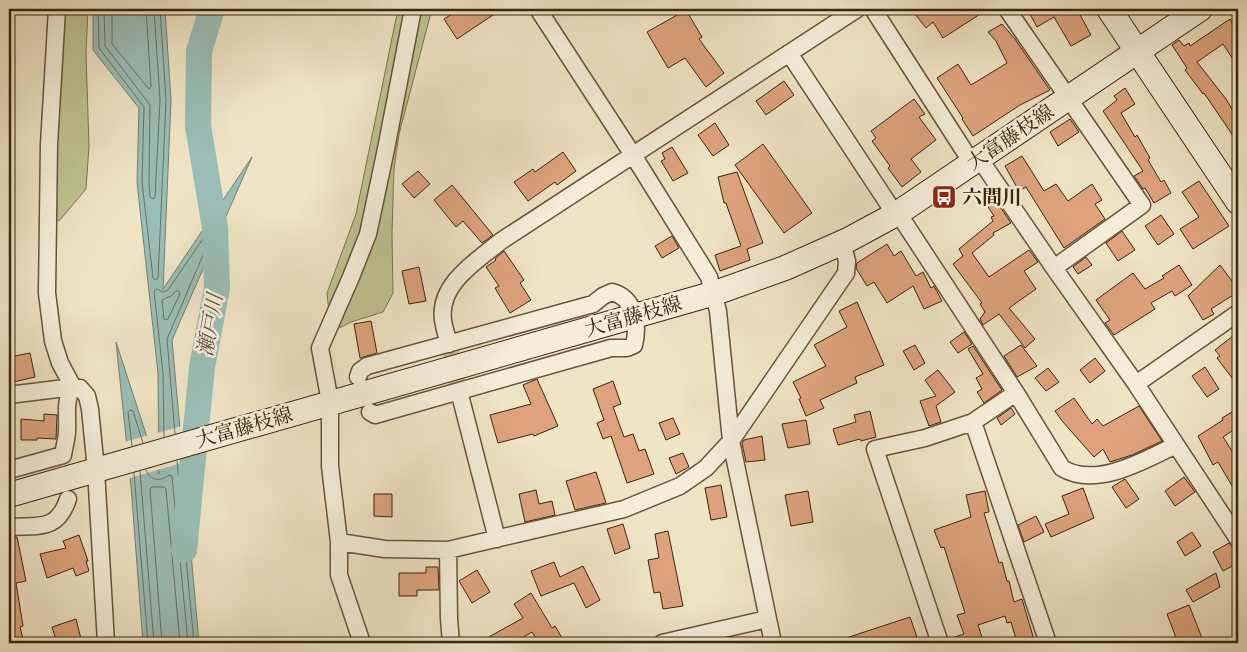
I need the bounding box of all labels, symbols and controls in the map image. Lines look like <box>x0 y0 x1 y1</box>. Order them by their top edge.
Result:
street label: 大富藤枝線 <box>961 98 1059 177</box>
bus stop icon: 六間川 <box>931 184 957 210</box>
place label: 六間川 <box>962 184 1022 211</box>
water label: 瀬戸川 <box>191 290 230 358</box>
street label: 大富藤枝線 <box>581 290 685 343</box>
street label: 大富藤枝線 <box>192 401 296 454</box>

